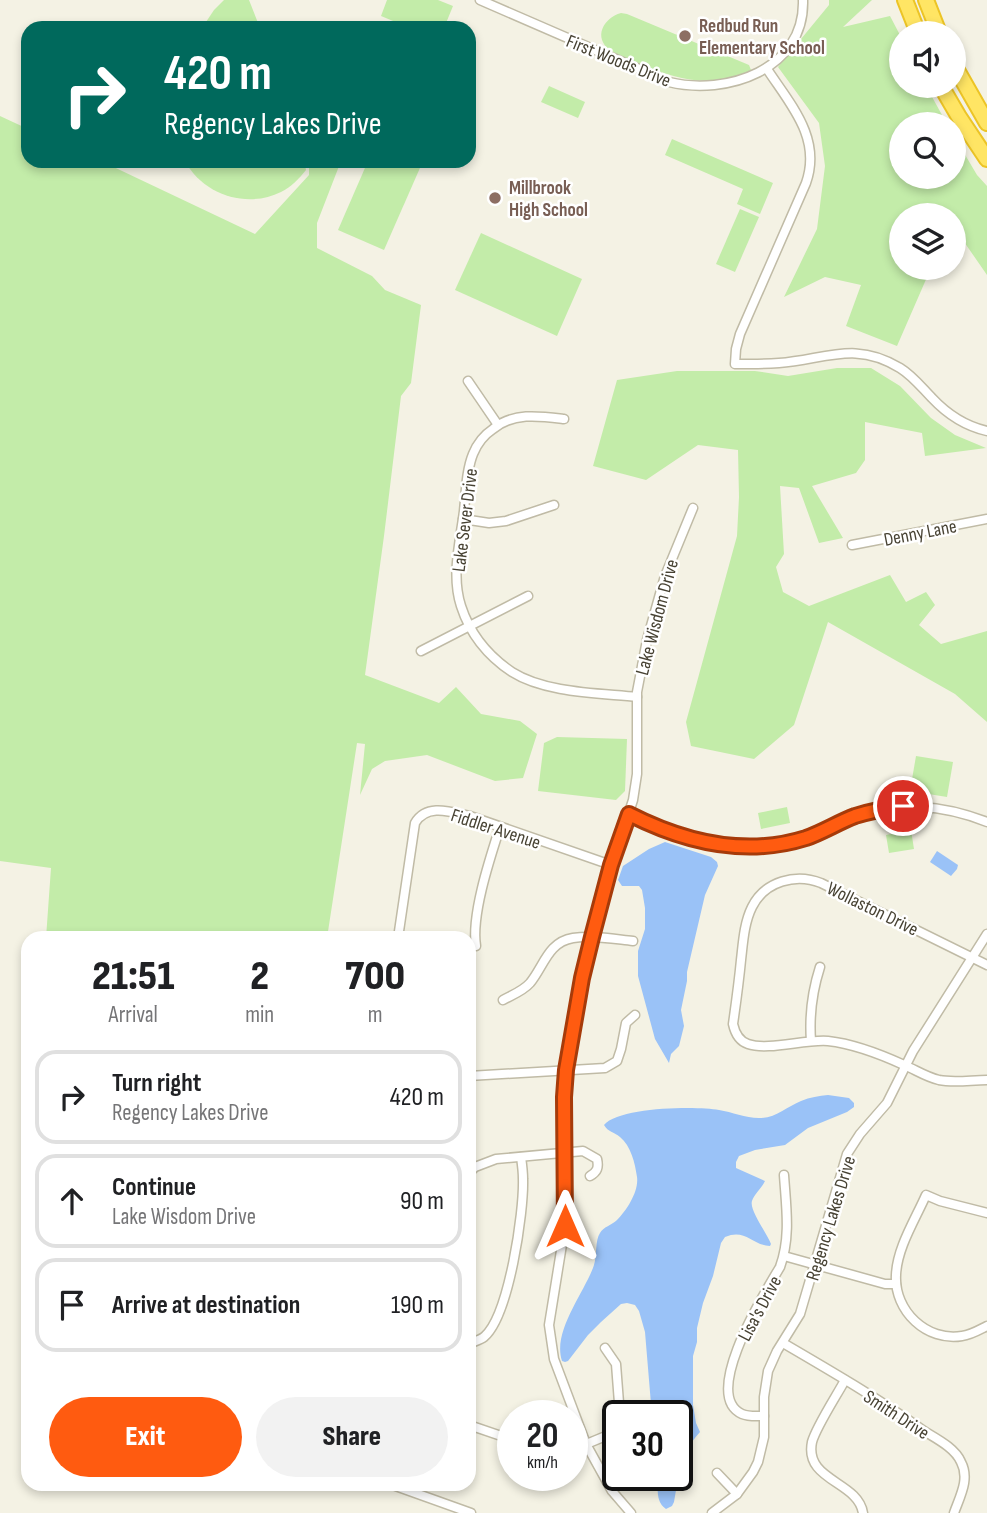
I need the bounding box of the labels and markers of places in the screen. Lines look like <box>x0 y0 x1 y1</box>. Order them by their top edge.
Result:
place label: Redbud Run Elementary School <box>699 15 825 60</box>
marker: Redbud Run Elementary School <box>677 28 693 44</box>
place label: Millbrook High School <box>509 177 588 222</box>
marker: Millbrook High School <box>487 190 503 206</box>
pin <box>873 776 933 836</box>

